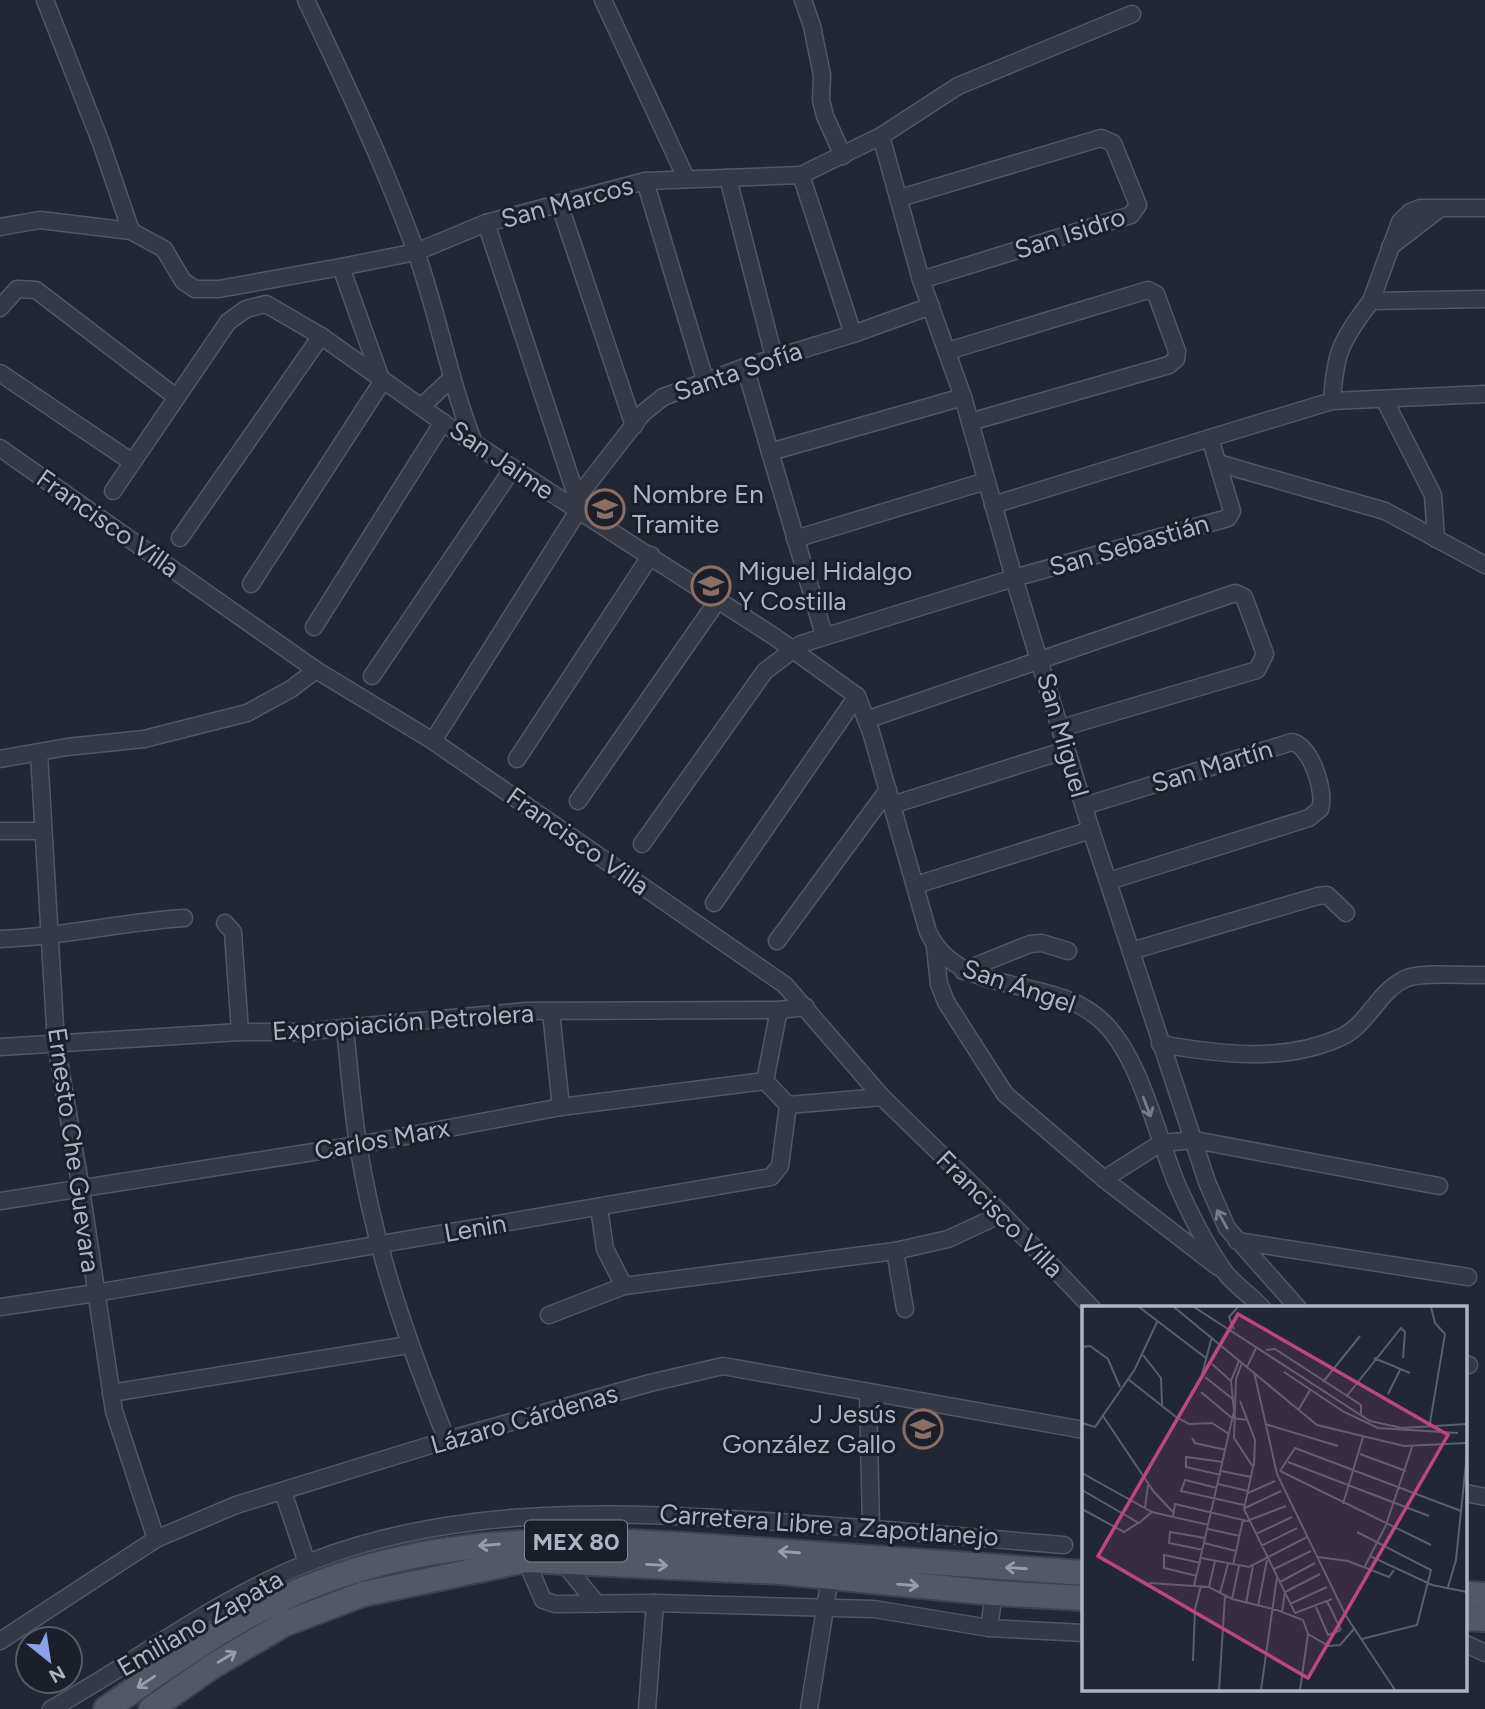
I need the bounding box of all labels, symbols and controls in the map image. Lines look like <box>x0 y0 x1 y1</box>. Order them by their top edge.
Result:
street label: San Marcos <box>497 169 637 235</box>
street label: San Isidro <box>1011 200 1129 266</box>
street label: Santa Sofía <box>670 334 806 408</box>
street label: San Jaime <box>444 413 560 507</box>
street label: Francisco Villa <box>30 462 186 584</box>
place label: Nombre En Tramite <box>632 478 764 540</box>
school or university icon: Nombre En Tramite <box>584 488 626 530</box>
street label: San Sebastián <box>1046 507 1212 583</box>
place label: Miguel Hidalgo Y Costilla <box>738 555 912 617</box>
school or university icon: Miguel Hidalgo Y Costilla <box>690 565 732 607</box>
street label: San Miguel <box>1030 669 1096 801</box>
street label: San Martín <box>1148 732 1276 800</box>
street label: Francisco Villa <box>500 780 656 902</box>
street label: San Ángel <box>958 952 1080 1020</box>
street label: Expropiación Petrolera <box>271 997 535 1047</box>
street label: Ernesto Che Guevara <box>41 1026 107 1274</box>
one-way arrow <box>1142 1095 1155 1117</box>
street label: Carlos Marx <box>312 1111 453 1167</box>
street label: Francisco Villa <box>930 1144 1070 1284</box>
street label: Lenin <box>441 1207 509 1249</box>
one-way arrow <box>1215 1209 1228 1230</box>
inset map <box>1082 1306 1468 1692</box>
street label: Lázaro Cárdenas <box>427 1377 621 1461</box>
place label: J Jesús González Gallo <box>722 1398 896 1460</box>
school or university icon: J Jesús González Gallo <box>902 1408 944 1450</box>
street label: Carretera Libre a Zapotlanejo <box>658 1497 1000 1553</box>
road number: MEX 80 <box>525 1520 627 1562</box>
one-way arrow <box>478 1539 501 1552</box>
one-way arrow <box>778 1545 801 1558</box>
one-way arrow <box>645 1559 668 1572</box>
one-way arrow <box>1005 1561 1028 1574</box>
street label: Emiliano Zapata <box>111 1563 289 1683</box>
one-way arrow <box>896 1579 919 1592</box>
north arrow <box>14 1625 84 1695</box>
one-way arrow <box>217 1650 237 1664</box>
text: N <box>45 1661 69 1688</box>
one-way arrow <box>137 1675 156 1689</box>

